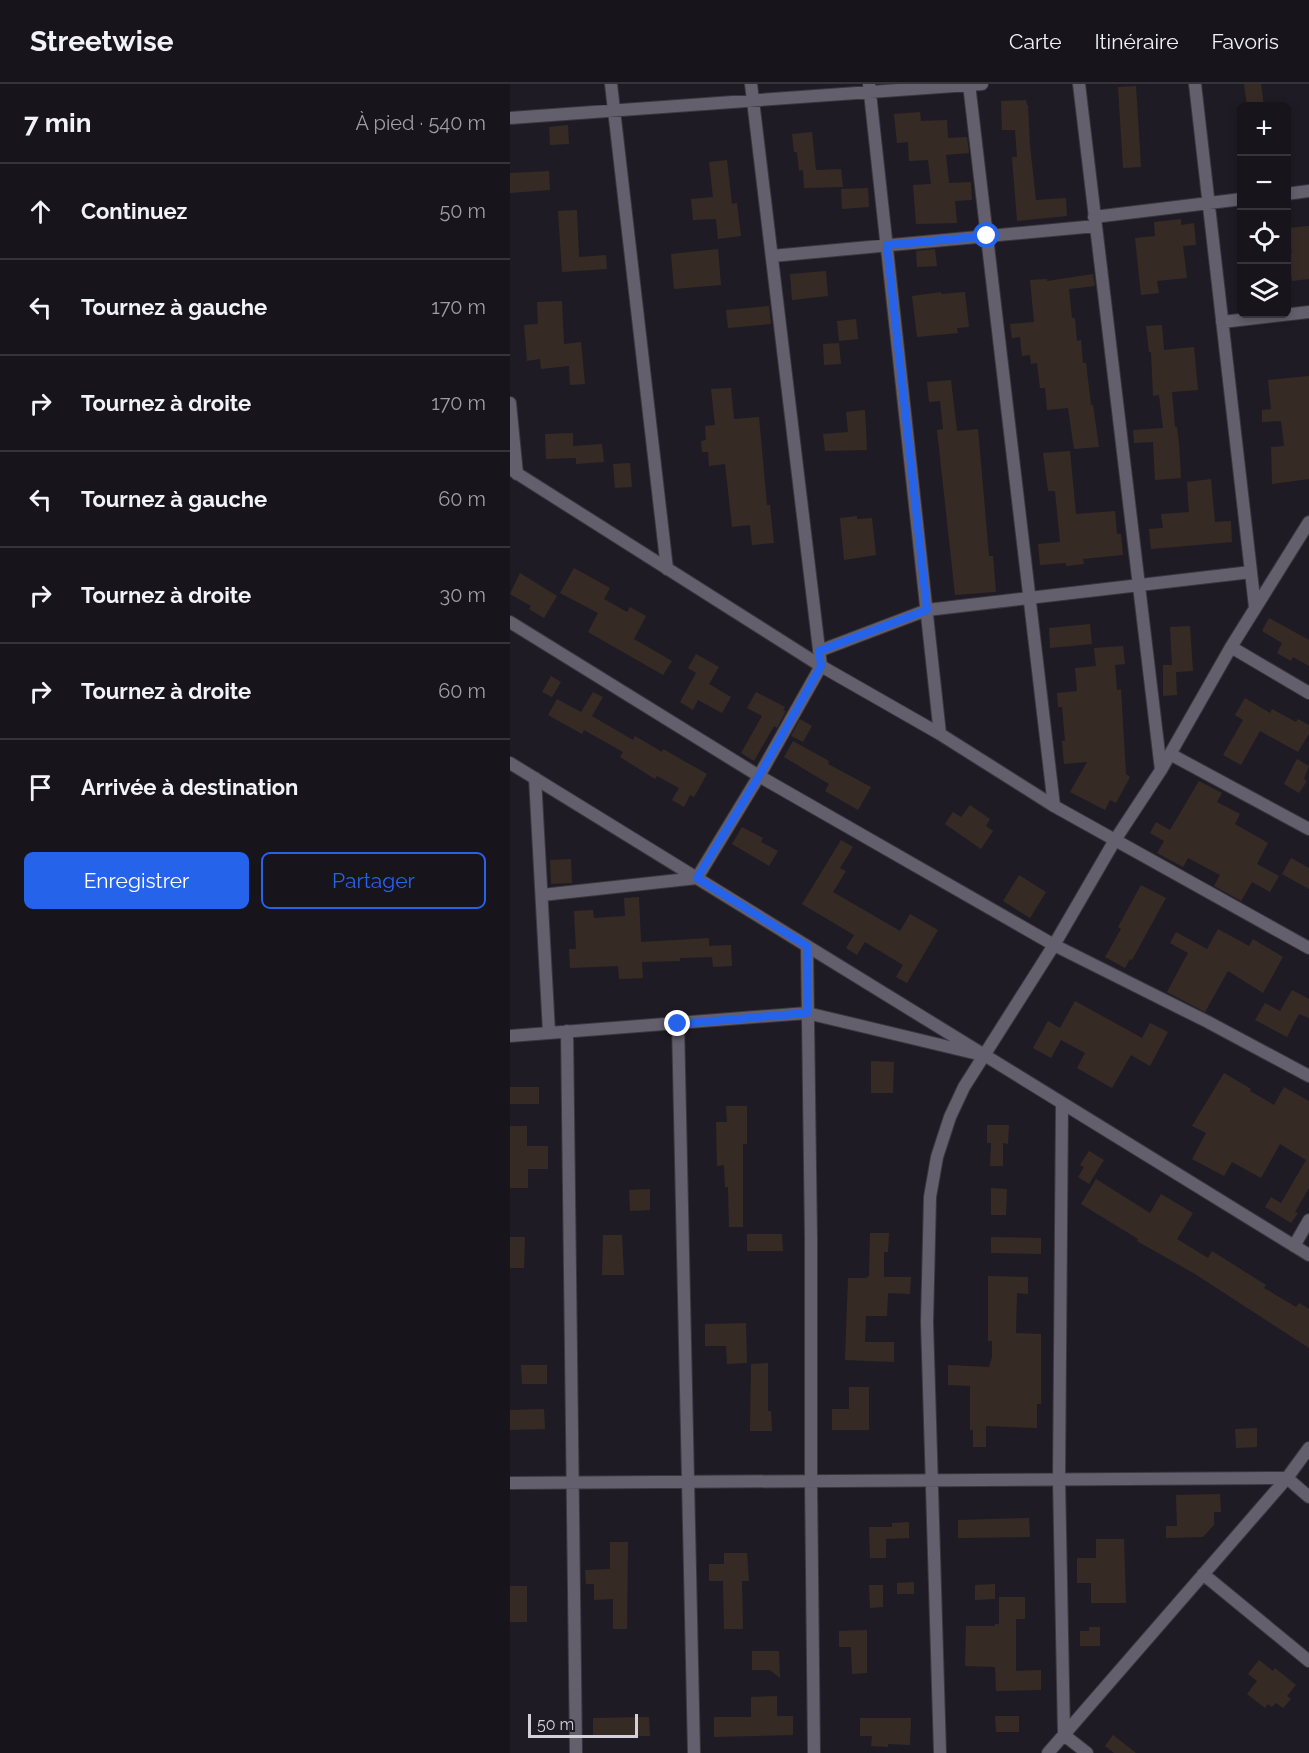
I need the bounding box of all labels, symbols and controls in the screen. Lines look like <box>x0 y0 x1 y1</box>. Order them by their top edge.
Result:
text: Streetwise <box>30 25 174 58</box>
text: Carte <box>1009 29 1061 54</box>
text: Itinéraire <box>1094 29 1178 54</box>
text: Favoris <box>1211 29 1279 54</box>
map controls <box>1237 102 1291 318</box>
button: + <box>1237 102 1291 156</box>
text: 7 min <box>24 108 91 138</box>
text: À pied · 540 m <box>356 111 486 135</box>
button: − <box>1237 156 1291 210</box>
icon: ahead <box>24 195 57 228</box>
text: Continuez <box>81 198 187 224</box>
text: 50 m <box>439 199 486 223</box>
button: locate <box>1237 210 1291 264</box>
route start <box>973 222 999 248</box>
button: layers <box>1237 264 1291 318</box>
icon: left <box>24 291 57 324</box>
text: Tournez à gauche <box>81 294 267 320</box>
text: 170 m <box>431 295 486 319</box>
icon: right <box>24 387 57 420</box>
text: Tournez à droite <box>81 390 251 416</box>
text: 170 m <box>431 391 486 415</box>
icon: left <box>24 483 57 516</box>
text: Tournez à gauche <box>81 486 267 512</box>
text: 60 m <box>438 487 486 511</box>
icon: right <box>24 579 57 612</box>
text: Tournez à droite <box>81 582 251 608</box>
text: 30 m <box>440 583 486 607</box>
icon: right <box>24 675 57 708</box>
text: Tournez à droite <box>81 678 251 704</box>
text: 60 m <box>438 679 486 703</box>
icon: arrive <box>24 771 57 804</box>
text: Arrivée à destination <box>81 774 298 800</box>
button: Enregistrer <box>24 852 249 909</box>
button: Partager <box>261 852 486 909</box>
route end <box>664 1010 690 1036</box>
scale bar <box>528 1711 638 1738</box>
text: 50 m <box>537 1715 574 1734</box>

